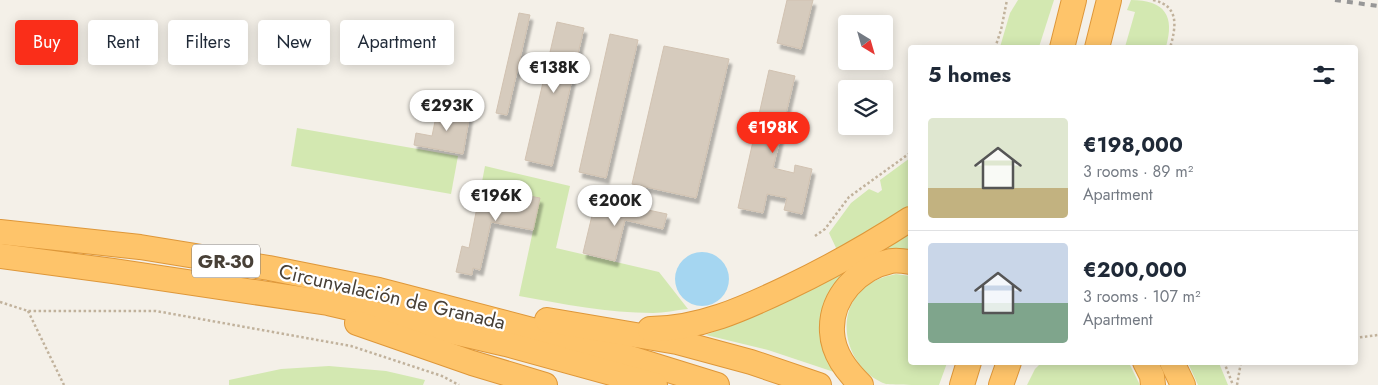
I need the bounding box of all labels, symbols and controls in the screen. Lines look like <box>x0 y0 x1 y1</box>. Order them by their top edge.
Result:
north arrow <box>838 15 892 70</box>
map controls <box>838 15 893 135</box>
chip: Buy <box>15 20 78 65</box>
chip: Rent <box>88 20 158 65</box>
chip: Filters <box>168 20 248 65</box>
chip: New <box>258 20 330 65</box>
chip: Apartment <box>340 20 454 65</box>
pin: €138K <box>519 52 589 94</box>
text: €138K <box>529 56 579 79</box>
text: 5 homes <box>928 60 1011 90</box>
icon: filters <box>1310 61 1338 89</box>
button: layers <box>838 80 893 135</box>
pin: €293K <box>412 90 482 132</box>
text: €293K <box>421 94 473 117</box>
pin: €198K <box>738 112 808 154</box>
text: €198K <box>748 116 798 139</box>
text: €198,000 <box>1083 130 1183 160</box>
icon: home <box>968 138 1028 198</box>
text: 3 rooms · 89 m² <box>1083 160 1193 183</box>
pin: €196K <box>461 180 531 222</box>
text: Apartment <box>1083 183 1153 206</box>
text: €196K <box>470 184 522 207</box>
pin: €200K <box>580 184 650 227</box>
text: €200K <box>588 189 642 212</box>
road number: GR-30 <box>192 245 260 278</box>
text: €200,000 <box>1083 255 1187 285</box>
street label: Circunvalación de Granada <box>276 257 508 337</box>
icon: home <box>968 263 1028 323</box>
text: 3 rooms · 107 m² <box>1083 285 1201 308</box>
text: Apartment <box>1083 308 1153 331</box>

